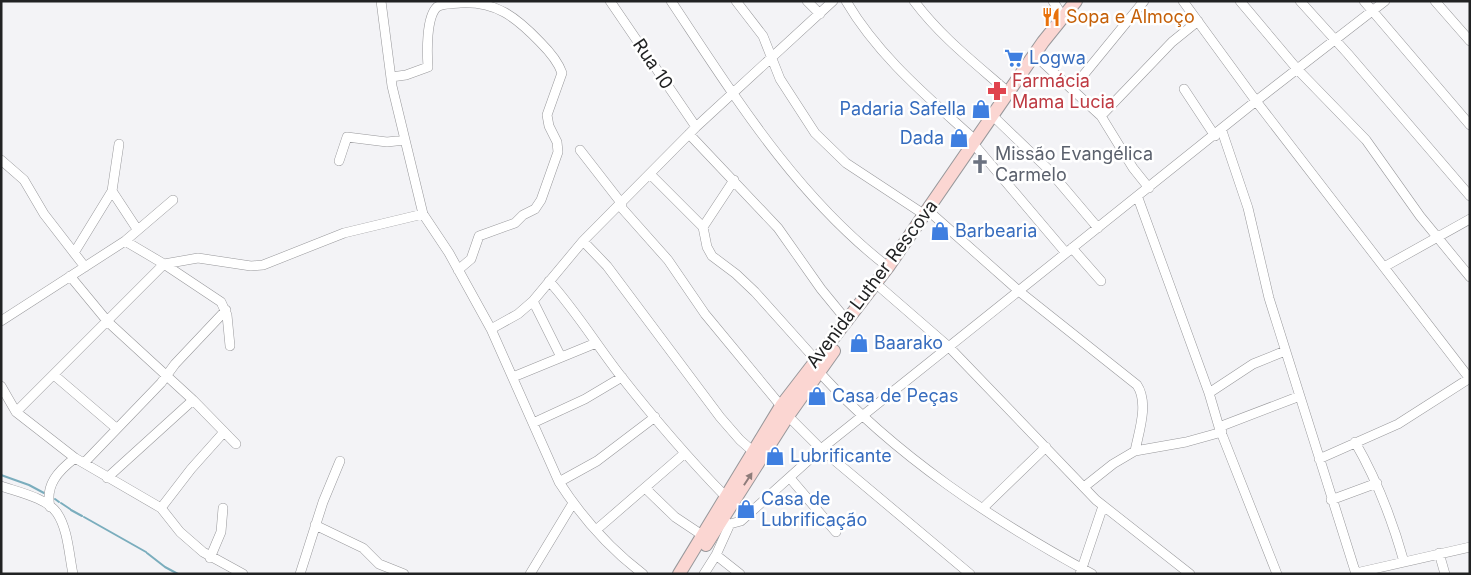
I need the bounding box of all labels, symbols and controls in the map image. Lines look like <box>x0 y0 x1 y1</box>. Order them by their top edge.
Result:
restaurant icon: Sopa e Almoço <box>1040 6 1062 28</box>
place label: Sopa e Almoço <box>1066 6 1195 27</box>
street label: Rua 10 <box>629 35 678 93</box>
supermarket icon: Logwa <box>1003 47 1025 69</box>
place label: Logwa <box>1029 47 1086 68</box>
place label: Farmácia Mama Lucia <box>1012 70 1115 112</box>
pharmacy icon: Farmácia Mama Lucia <box>986 80 1008 102</box>
place label: Padaria Safella <box>840 98 966 119</box>
shop icon: Padaria Safella <box>970 98 992 120</box>
place label: Dada <box>900 127 944 148</box>
shop icon: Dada <box>948 127 970 149</box>
place label: Missão Evangélica Carmelo <box>995 143 1153 185</box>
church icon: Missão Evangélica Carmelo <box>969 153 991 175</box>
street label: Avenida Luther Rescova <box>802 196 942 372</box>
shop icon: Barbearia <box>929 220 951 242</box>
place label: Barbearia <box>955 220 1037 241</box>
shop icon: Baarako <box>848 332 870 354</box>
place label: Baarako <box>874 332 943 353</box>
shop icon: Casa de Peças <box>806 385 828 407</box>
place label: Casa de Peças <box>832 385 958 406</box>
shop icon: Lubrificante <box>764 445 786 467</box>
place label: Lubrificante <box>790 445 892 466</box>
one-way arrow <box>743 472 752 486</box>
place label: Casa de Lubrificação <box>761 488 867 530</box>
shop icon: Casa de Lubrificação <box>735 498 757 520</box>

